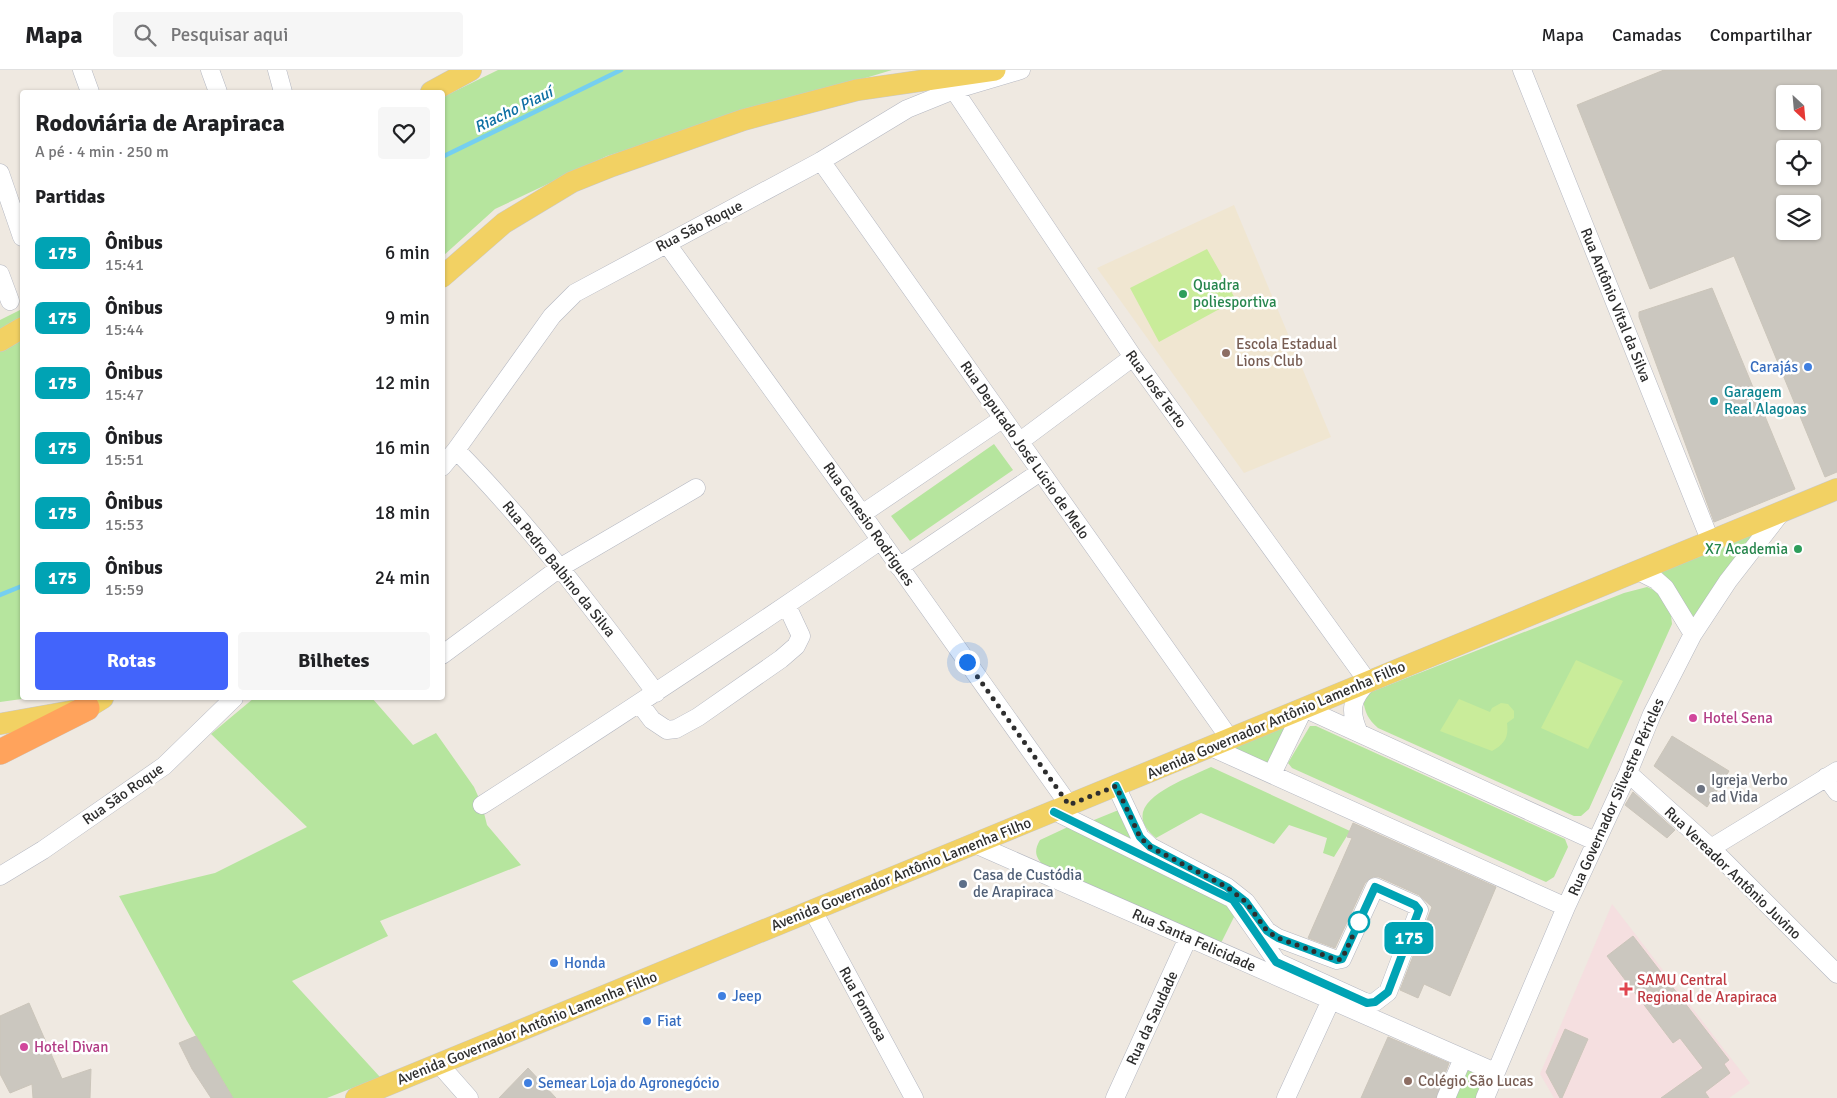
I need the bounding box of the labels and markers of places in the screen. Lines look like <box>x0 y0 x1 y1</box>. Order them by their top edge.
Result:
place label: Quadra poliesportiva <box>1193 276 1277 311</box>
marker: Quadra poliesportiva <box>1177 288 1189 300</box>
place label: Escola Estadual Lions Club <box>1236 335 1337 370</box>
marker: Escola Estadual Lions Club <box>1220 347 1232 359</box>
place label: Carajás <box>1750 358 1798 376</box>
marker: Carajás <box>1802 361 1814 373</box>
place label: Garagem Real Alagoas <box>1724 383 1807 418</box>
marker: Garagem Real Alagoas <box>1708 395 1720 407</box>
place label: X7 Academia <box>1705 540 1788 558</box>
marker: X7 Academia <box>1792 543 1804 555</box>
place label: Hotel Sena <box>1703 709 1773 727</box>
marker: Hotel Sena <box>1687 712 1699 724</box>
place label: Igreja Verbo ad Vida <box>1711 771 1788 806</box>
marker: Igreja Verbo ad Vida <box>1695 783 1707 795</box>
place label: Casa de Custódia de Arapiraca <box>973 866 1082 901</box>
marker: Casa de Custódia de Arapiraca <box>957 878 969 890</box>
unlabelled marker <box>1348 911 1370 933</box>
place label: Honda <box>564 954 606 972</box>
marker: Honda <box>548 957 560 969</box>
place label: SAMU Central Regional de Arapiraca <box>1637 971 1777 1006</box>
marker: SAMU Central Regional de Arapiraca <box>1619 982 1633 996</box>
place label: Jeep <box>732 987 762 1005</box>
marker: Jeep <box>716 990 728 1002</box>
place label: Fiat <box>657 1012 682 1030</box>
marker: Fiat <box>641 1015 653 1027</box>
place label: Hotel Divan <box>34 1038 108 1056</box>
marker: Hotel Divan <box>18 1041 30 1053</box>
place label: Colégio São Lucas <box>1418 1072 1534 1090</box>
place label: Semear Loja do Agronegócio <box>538 1074 720 1092</box>
marker: Colégio São Lucas <box>1402 1075 1414 1087</box>
marker: Semear Loja do Agronegócio <box>522 1077 534 1089</box>

